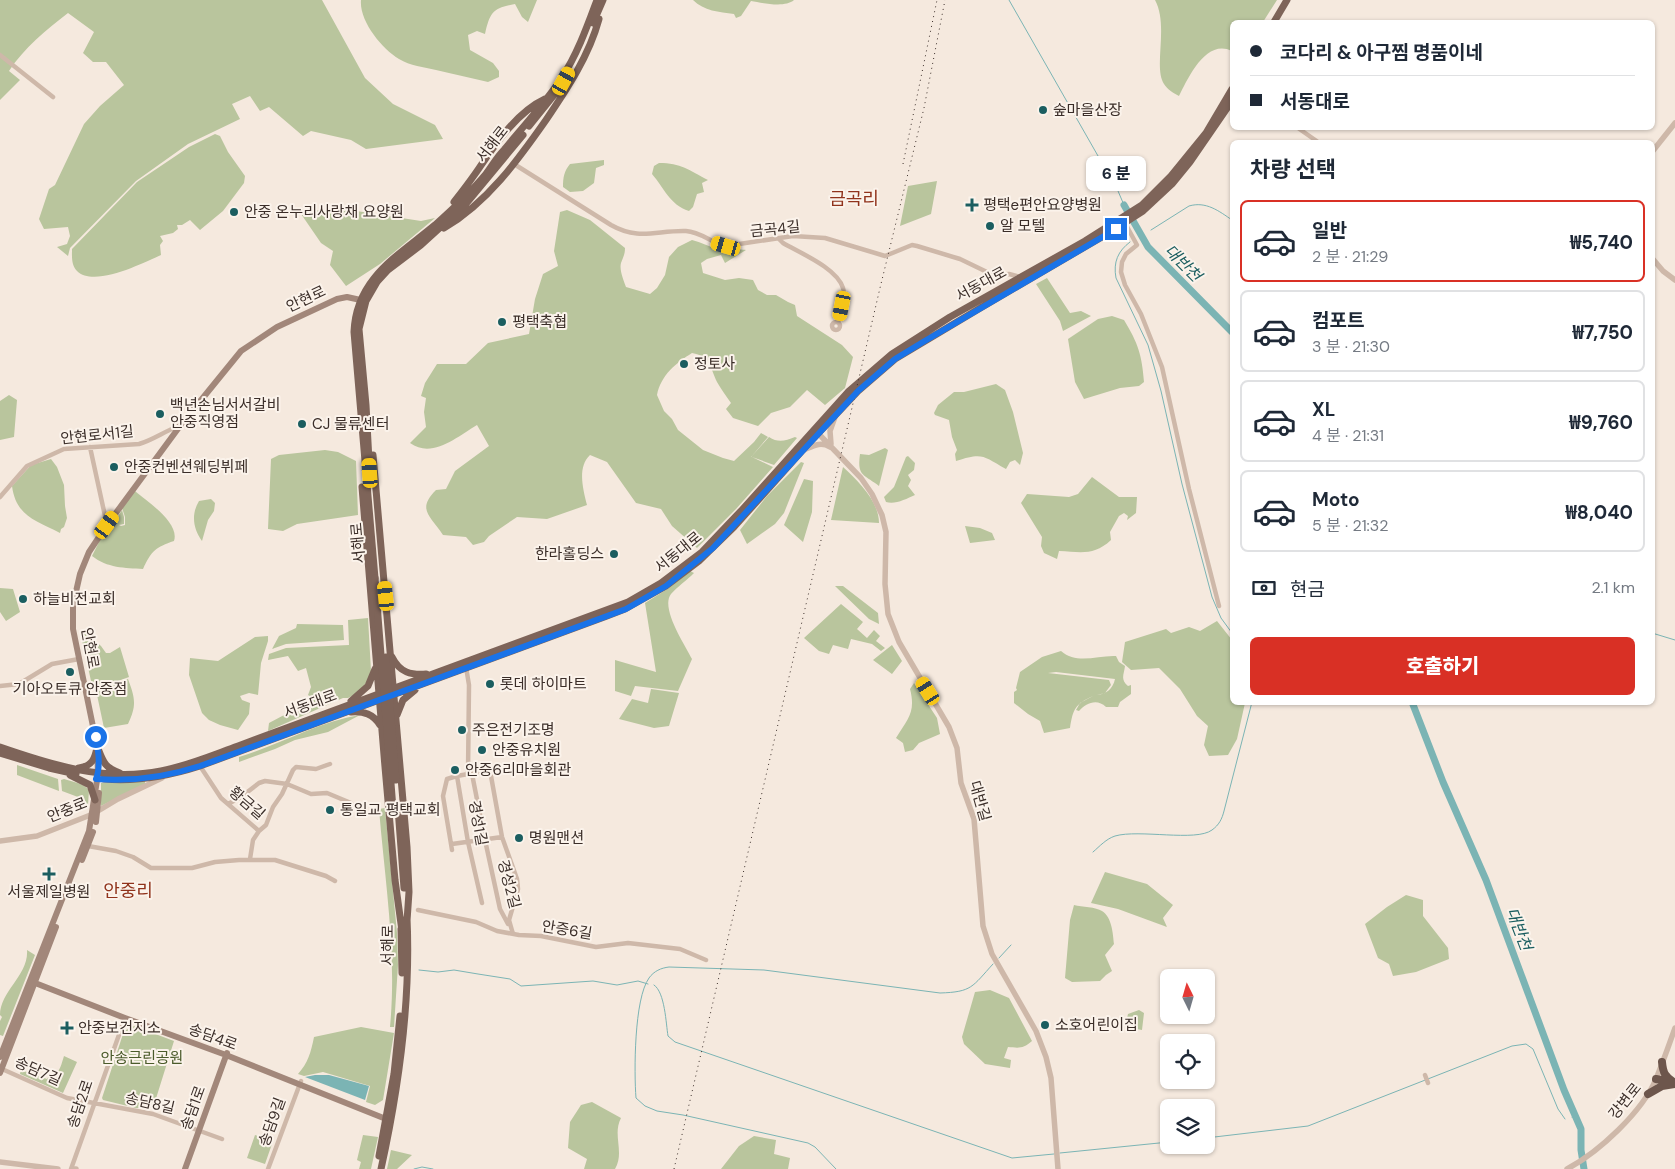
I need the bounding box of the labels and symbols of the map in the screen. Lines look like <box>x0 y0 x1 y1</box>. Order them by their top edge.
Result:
car <box>550 64 577 98</box>
place label: 숲마을산장 <box>1053 100 1122 120</box>
marker: 숲마을산장 <box>1037 104 1049 116</box>
street label: 서해로 <box>471 122 513 166</box>
callout: 6 분 <box>1086 156 1146 192</box>
district label: 금곡리 <box>829 187 879 211</box>
place label: 평택e편안요양병원 <box>983 195 1102 215</box>
marker: 평택e편안요양병원 <box>965 198 979 212</box>
place label: 안중 온누리사랑채 요양원 <box>244 202 404 222</box>
marker: 안중 온누리사랑채 요양원 <box>228 206 240 218</box>
street label: 금곡4길 <box>749 216 801 242</box>
place label: 알 모텔 <box>1000 216 1045 236</box>
route end <box>1105 218 1127 240</box>
marker: 알 모텔 <box>984 220 996 232</box>
car <box>709 235 742 257</box>
water label: 대반천 <box>1160 240 1208 288</box>
street label: 서동대로 <box>952 262 1010 306</box>
street label: 안현로 <box>283 281 329 317</box>
car <box>831 290 852 322</box>
place label: 평택축협 <box>512 312 567 332</box>
marker: 평택축협 <box>496 316 508 328</box>
place label: 정토사 <box>694 354 736 374</box>
marker: 정토사 <box>678 358 690 370</box>
place label: 백년손님서서갈비 안중직영점 <box>170 395 280 432</box>
marker: 백년손님서서갈비 안중직영점 <box>154 408 166 420</box>
place label: CJ 물류센터 <box>312 414 389 434</box>
marker: CJ 물류센터 <box>296 418 308 430</box>
street label: 안현로서1길 <box>59 421 135 449</box>
place label: 안중컨벤션웨딩뷔페 <box>124 457 248 477</box>
car <box>361 458 378 488</box>
marker: 안중컨벤션웨딩뷔페 <box>108 461 120 473</box>
car <box>92 508 121 542</box>
street label: 서해로 <box>346 522 370 564</box>
street label: 서동대로 <box>650 527 706 577</box>
place label: 한라홀딩스 <box>535 544 604 564</box>
marker: 한라홀딩스 <box>608 548 620 560</box>
car <box>376 580 395 612</box>
place label: 하늘비전교회 <box>33 589 116 609</box>
marker: 하늘비전교회 <box>17 593 29 605</box>
street label: 안현로 <box>77 626 103 670</box>
marker: 기아오토큐 안중점 <box>64 666 76 678</box>
place label: 롯데 하이마트 <box>500 674 587 694</box>
car <box>913 674 942 708</box>
marker: 롯데 하이마트 <box>484 678 496 690</box>
place label: 기아오토큐 안중점 <box>13 679 127 699</box>
street label: 서동대로 <box>281 685 339 723</box>
place label: 주은전기조명 <box>472 720 555 740</box>
marker: 주은전기조명 <box>456 724 468 736</box>
route start <box>85 726 107 748</box>
place label: 안중유치원 <box>492 740 561 760</box>
marker: 안중유치원 <box>476 744 488 756</box>
place label: 안중6리마을회관 <box>465 760 571 780</box>
marker: 안중6리마을회관 <box>449 764 461 776</box>
street label: 대반길 <box>965 778 995 824</box>
street label: 황금길 <box>225 782 269 824</box>
street label: 안중로 <box>44 793 90 827</box>
street label: 경성1길 <box>464 799 492 847</box>
place label: 통일교 평택교회 <box>340 800 441 820</box>
marker: 통일교 평택교회 <box>324 804 336 816</box>
place label: 명원맨션 <box>529 828 584 848</box>
marker: 명원맨션 <box>513 832 525 844</box>
street label: 경성2길 <box>493 857 525 911</box>
marker: 서울제일병원 <box>42 867 56 881</box>
district label: 안중리 <box>103 879 153 903</box>
place label: 서울제일병원 <box>8 882 90 902</box>
water label: 대반천 <box>1501 905 1538 955</box>
street label: 안중6길 <box>540 916 594 944</box>
street label: 서해로 <box>378 924 398 966</box>
north arrow <box>1160 969 1215 1024</box>
place label: 소호어린이집 <box>1055 1015 1138 1035</box>
place label: 안중보건지소 <box>78 1018 161 1038</box>
street label: 송담4로 <box>186 1019 240 1055</box>
marker: 소호어린이집 <box>1039 1019 1051 1031</box>
marker: 안중보건지소 <box>60 1021 74 1035</box>
park label: 안송근린공원 <box>101 1048 183 1068</box>
street label: 송담7길 <box>11 1052 65 1090</box>
street label: 송담2로 <box>62 1077 98 1131</box>
street label: 강변로 <box>1604 1079 1646 1123</box>
street label: 송담1로 <box>176 1083 210 1133</box>
street label: 송담8길 <box>123 1088 177 1118</box>
street label: 송담9길 <box>254 1095 290 1149</box>

